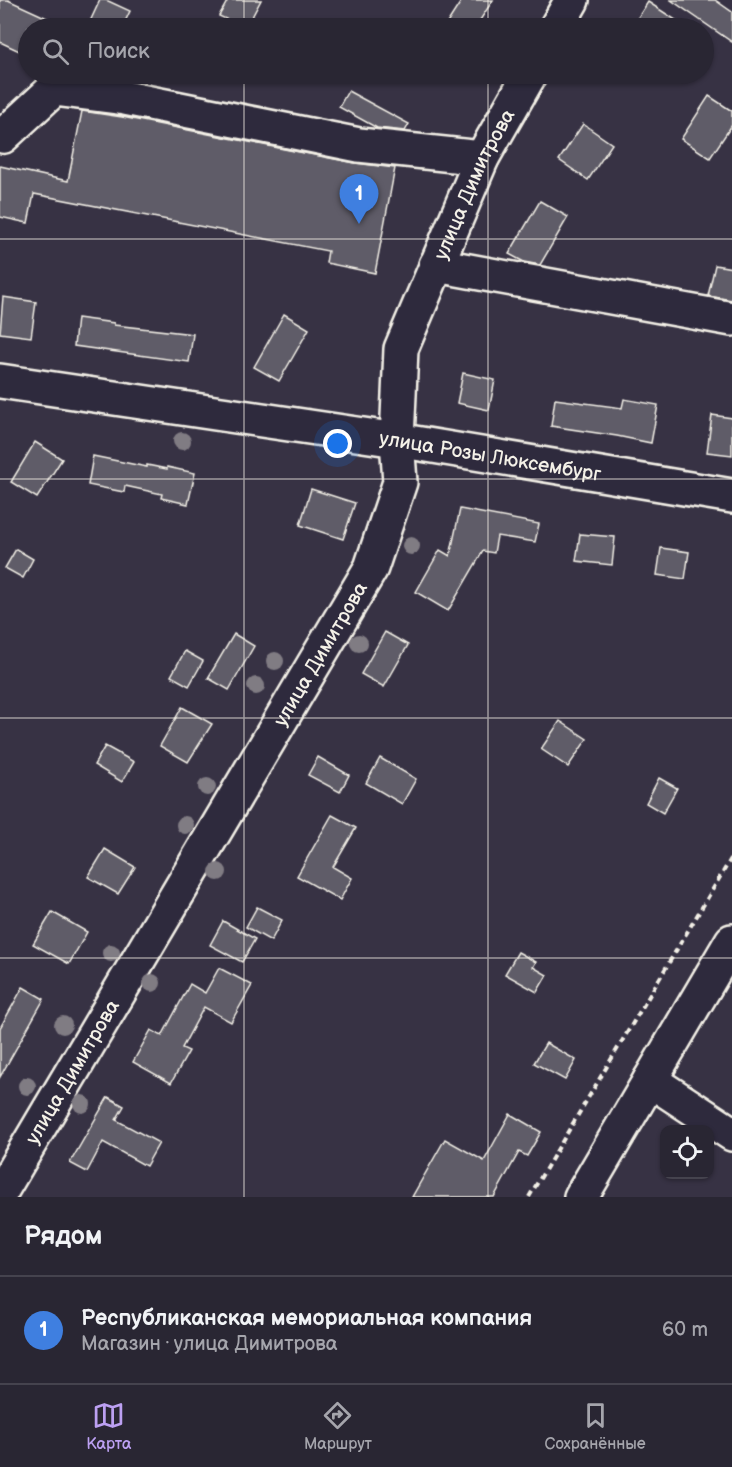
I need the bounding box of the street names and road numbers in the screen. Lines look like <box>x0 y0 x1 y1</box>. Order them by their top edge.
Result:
street label: улица Димитрова <box>429 105 521 264</box>
street label: улица Розы Люксембург <box>378 427 603 487</box>
street label: улица Димитрова <box>269 578 373 731</box>
street label: улица Димитрова <box>21 996 125 1149</box>

